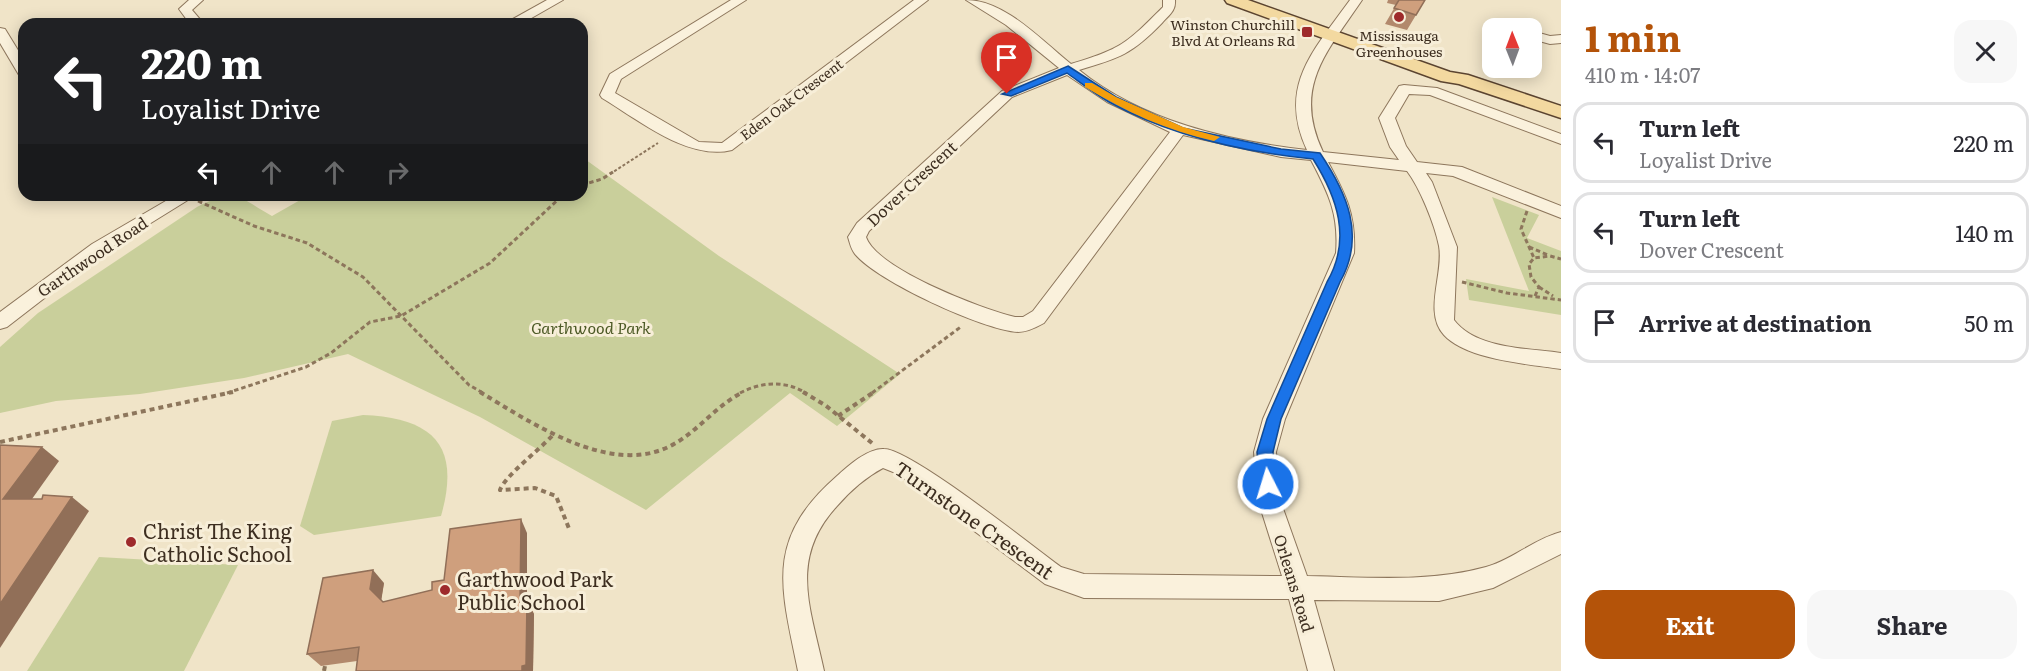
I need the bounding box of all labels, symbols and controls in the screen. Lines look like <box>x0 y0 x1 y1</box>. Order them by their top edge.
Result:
marker: Mississauga Greenhouses <box>1392 10 1406 24</box>
text: 1 min <box>1585 10 1681 63</box>
place label: Winston Churchill Blvd At Orleans Rd <box>1170 14 1295 50</box>
north arrow <box>1482 18 1542 78</box>
map controls <box>1482 18 1542 78</box>
button: close <box>1954 20 2017 83</box>
marker: Winston Churchill Blvd At Orleans Rd <box>1300 25 1314 39</box>
place label: Mississauga Greenhouses <box>1356 25 1442 61</box>
text: 220 m <box>141 30 262 92</box>
pin <box>981 32 1032 94</box>
icon: arrive <box>990 41 1023 74</box>
icon: left <box>42 42 120 120</box>
street label: Eden Oak Crescent <box>735 53 847 144</box>
text: 410 m · 14:07 <box>1585 59 1701 89</box>
text: Loyalist Drive <box>141 87 321 127</box>
text: Turn left <box>1639 111 1740 144</box>
icon: left <box>1588 126 1621 159</box>
text: 220 m <box>1953 126 2014 159</box>
street label: Dover Crescent <box>860 134 962 231</box>
text: Loyalist Drive <box>1639 144 1772 174</box>
icon: left <box>192 156 225 189</box>
icon: ahead <box>255 156 288 189</box>
icon: ahead <box>318 156 351 189</box>
icon: right <box>381 156 414 189</box>
text: Turn left <box>1639 201 1740 234</box>
street label: Garthwood Road <box>32 210 152 302</box>
icon: left <box>1588 216 1621 249</box>
text: 140 m <box>1955 216 2014 249</box>
text: Dover Crescent <box>1639 234 1784 264</box>
icon: arrive <box>1588 306 1621 339</box>
text: Arrive at destination <box>1639 306 1872 339</box>
text: 50 m <box>1964 306 2014 339</box>
park label: Garthwood Park <box>531 315 651 339</box>
position arrow <box>1236 452 1300 516</box>
street label: Turnstone Crescent <box>889 453 1061 585</box>
place label: Christ The King Catholic School <box>143 515 293 568</box>
street label: Orleans Road <box>1269 531 1321 635</box>
marker: Christ The King Catholic School <box>124 535 138 549</box>
place label: Garthwood Park Public School <box>457 563 614 616</box>
marker: Garthwood Park Public School <box>438 583 452 597</box>
button: Exit <box>1585 590 1795 659</box>
button: Share <box>1807 590 2017 659</box>

